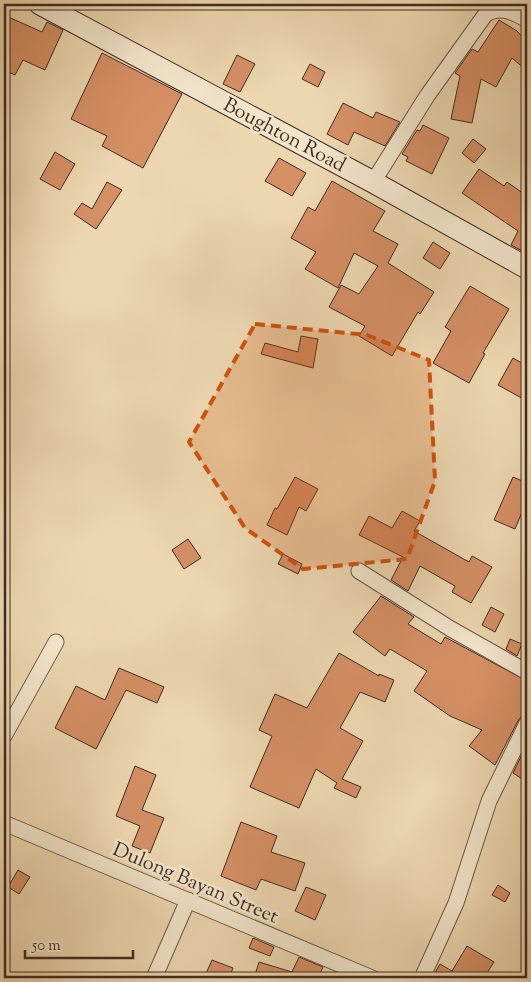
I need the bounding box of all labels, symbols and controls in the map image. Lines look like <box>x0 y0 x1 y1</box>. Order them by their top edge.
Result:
street label: Boughton Road <box>217 92 350 181</box>
street label: Dulong Bayan Street <box>108 836 283 932</box>
scale bar <box>25 927 132 959</box>
text: 50 m <box>31 936 61 957</box>

